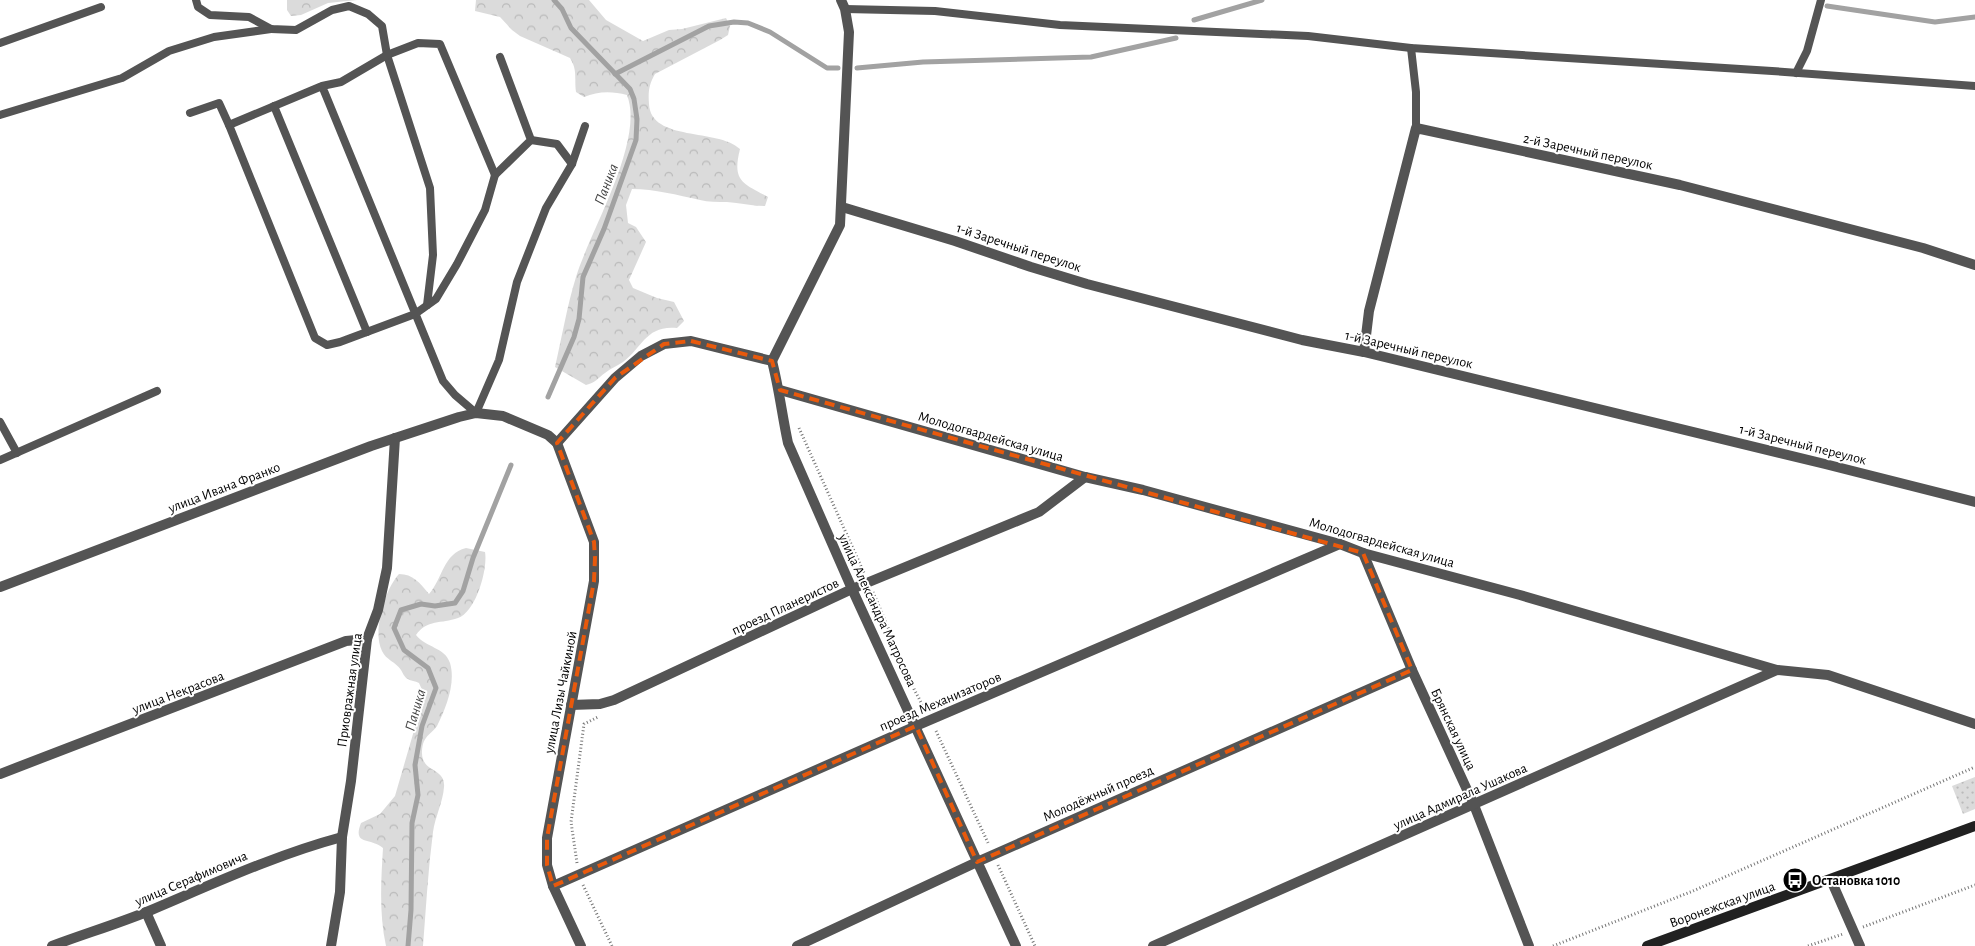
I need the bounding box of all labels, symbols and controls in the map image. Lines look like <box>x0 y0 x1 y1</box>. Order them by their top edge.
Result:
street label: 2-й Заречный переулок <box>1522 131 1654 173</box>
water label: Паника <box>592 162 621 207</box>
street label: 1-й Заречный переулок <box>955 221 1083 275</box>
street label: 1-й Заречный переулок <box>1344 328 1474 372</box>
street label: Молодогвардейская улица <box>917 410 1066 465</box>
street label: 1-й Заречный переулок <box>1738 422 1868 468</box>
street label: улица Ивана Франко <box>166 460 282 516</box>
street label: Молодогвардейская улица <box>1308 516 1457 571</box>
street label: улица Александра Матросова <box>835 531 919 690</box>
street label: проезд Планеристов <box>730 576 841 638</box>
street label: улица Лизы Чайкиной <box>542 630 580 756</box>
street label: Приовражная улица <box>335 632 365 748</box>
street label: улица Некрасова <box>130 669 227 717</box>
street label: проезд Механизаторов <box>877 670 1003 734</box>
street label: Брянская улица <box>1428 686 1478 773</box>
water label: Паника <box>402 688 429 733</box>
street label: улица Адмирала Ушакова <box>1391 761 1530 833</box>
street label: Молодёжный проезд <box>1041 763 1156 825</box>
street label: улица Серафимовича <box>132 849 250 909</box>
bus stop icon: Остановка 1010 <box>1782 867 1808 893</box>
place label: Остановка 1010 <box>1812 874 1900 888</box>
street label: Воронежская улица <box>1668 879 1778 931</box>

